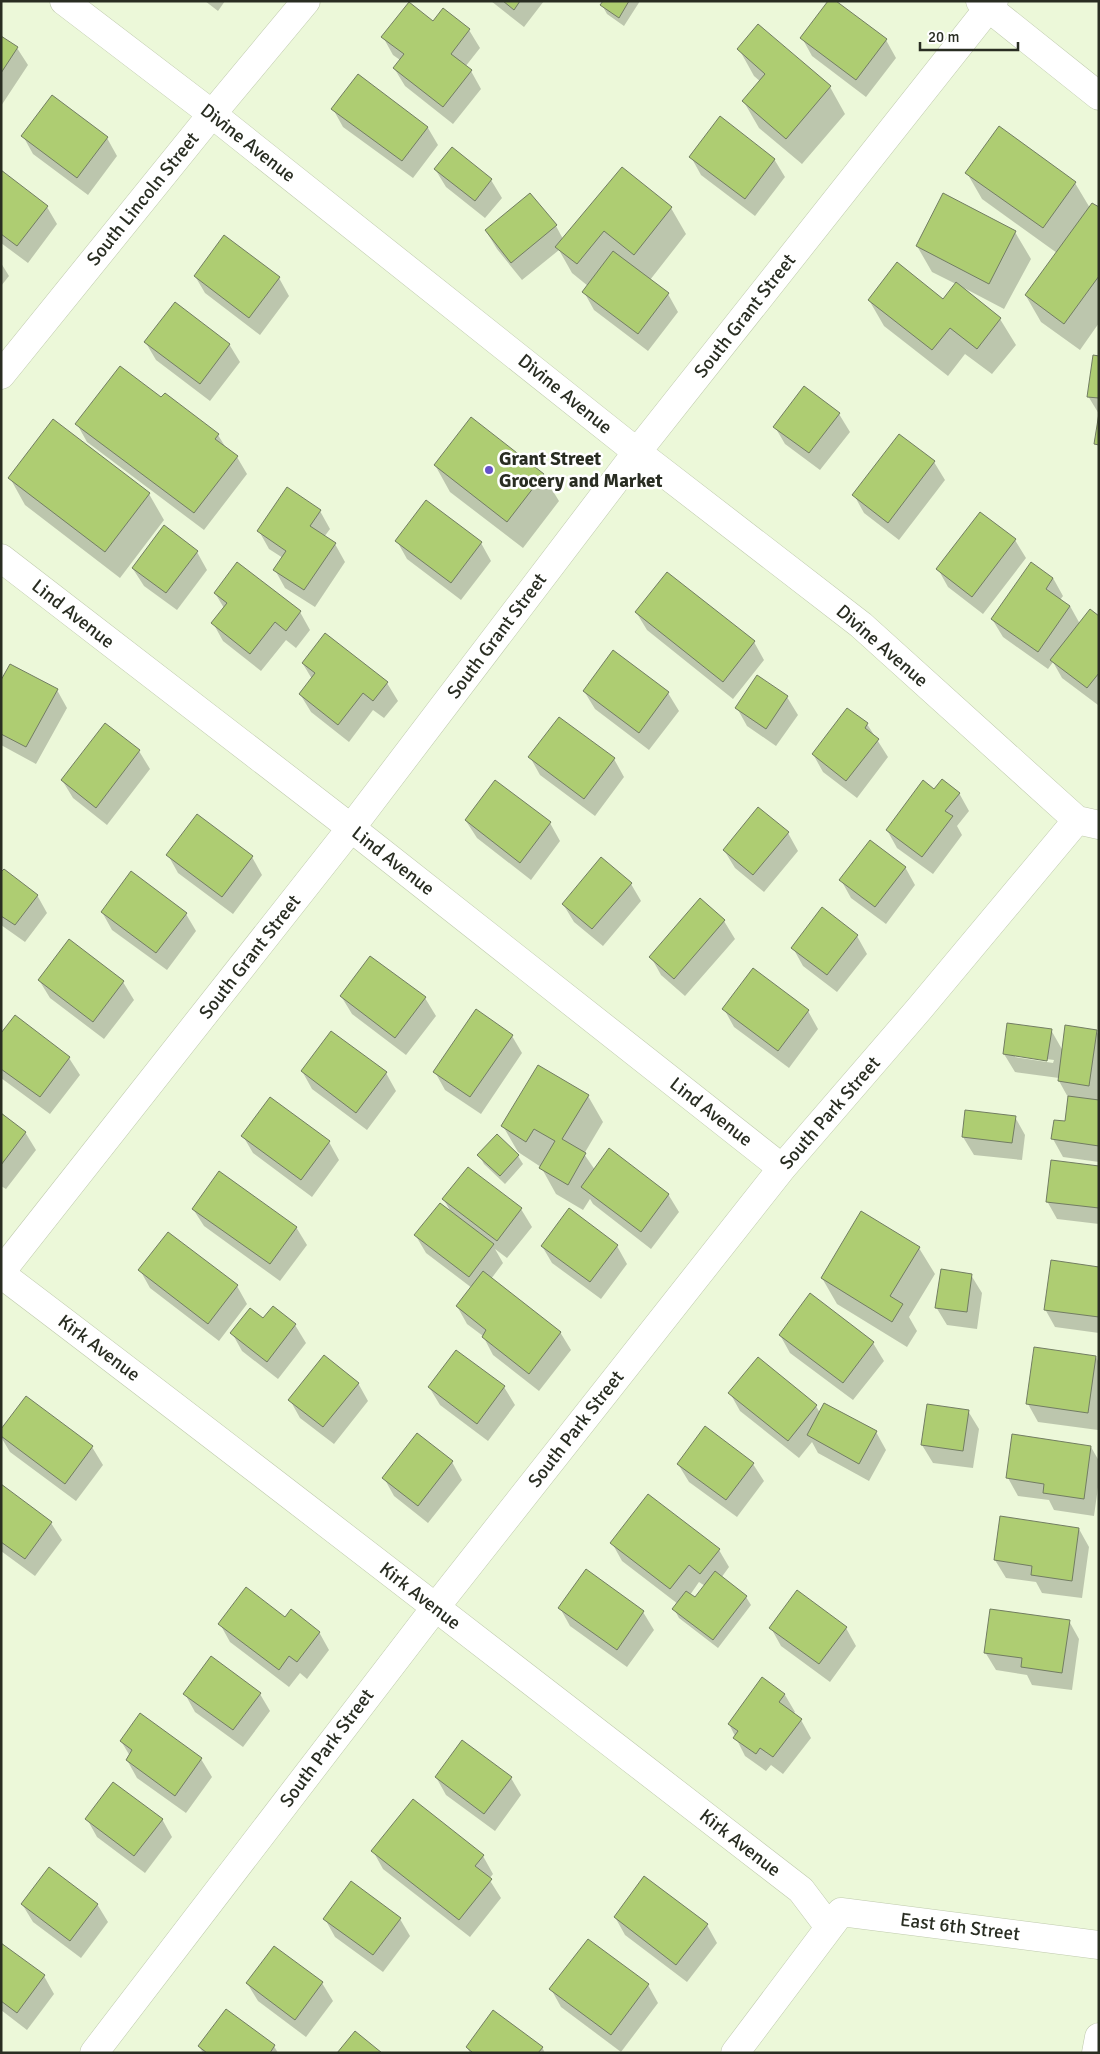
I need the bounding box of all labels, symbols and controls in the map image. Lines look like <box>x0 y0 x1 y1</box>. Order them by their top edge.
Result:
scale bar <box>920 20 1018 52</box>
text: 20 m <box>928 28 959 46</box>
street label: Divine Avenue <box>196 98 300 188</box>
street label: South Lincoln Street <box>82 127 205 271</box>
street label: South Grant Street <box>689 249 801 383</box>
street label: Divine Avenue <box>513 349 617 439</box>
place label: Grant Street Grocery and Market <box>499 447 663 493</box>
marker: Grant Street Grocery and Market <box>483 464 495 476</box>
street label: South Grant Street <box>442 568 552 704</box>
street label: Lind Avenue <box>27 574 119 654</box>
street label: Divine Avenue <box>831 599 933 693</box>
street label: Lind Avenue <box>347 821 439 901</box>
street label: South Grant Street <box>194 890 306 1024</box>
street label: South Park Street <box>774 1051 886 1175</box>
street label: Lind Avenue <box>665 1072 757 1152</box>
street label: Kirk Avenue <box>53 1309 145 1387</box>
street label: South Park Street <box>523 1365 629 1492</box>
street label: Kirk Avenue <box>375 1557 465 1635</box>
street label: South Park Street <box>275 1684 380 1812</box>
street label: Kirk Avenue <box>695 1804 785 1882</box>
street label: East 6th Street <box>899 1908 1022 1946</box>

